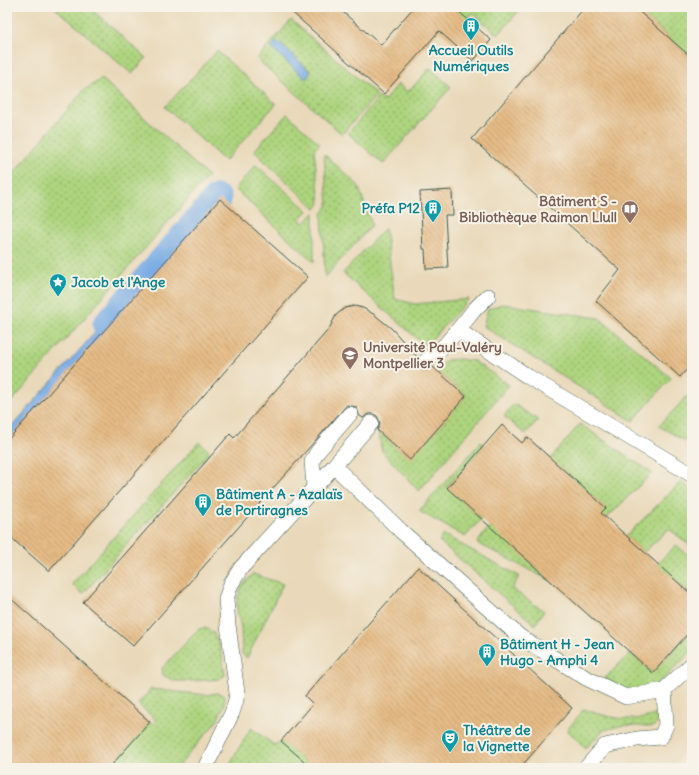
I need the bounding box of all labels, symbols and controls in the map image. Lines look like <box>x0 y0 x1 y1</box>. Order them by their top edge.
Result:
building icon: Accueil Outils Numériques <box>461 16 481 41</box>
place label: Accueil Outils Numériques <box>429 41 514 75</box>
place label: Bâtiment S - Bibliothèque Raimon Llull <box>459 192 617 226</box>
building icon: Préfa P12 <box>423 198 443 223</box>
place label: Préfa P12 <box>361 199 420 217</box>
library icon: Bâtiment S - Bibliothèque Raimon Llull <box>620 199 640 224</box>
place icon: Jacob et l'Ange <box>48 272 68 297</box>
place label: Jacob et l'Ange <box>71 273 166 291</box>
place label: Université Paul-Valéry Montpellier 3 <box>363 338 502 372</box>
school or university icon: Université Paul-Valéry Montpellier 3 <box>340 345 360 370</box>
place label: Bâtiment A - Azalaïs de Portiragnes <box>216 485 343 519</box>
building icon: Bâtiment A - Azalaïs de Portiragnes <box>193 492 213 517</box>
place label: Bâtiment H - Jean Hugo - Amphi 4 <box>500 635 614 669</box>
building icon: Bâtiment H - Jean Hugo - Amphi 4 <box>477 642 497 667</box>
place label: Théâtre de la Vignette <box>463 721 531 755</box>
theatre icon: Théâtre de la Vignette <box>440 728 460 753</box>

